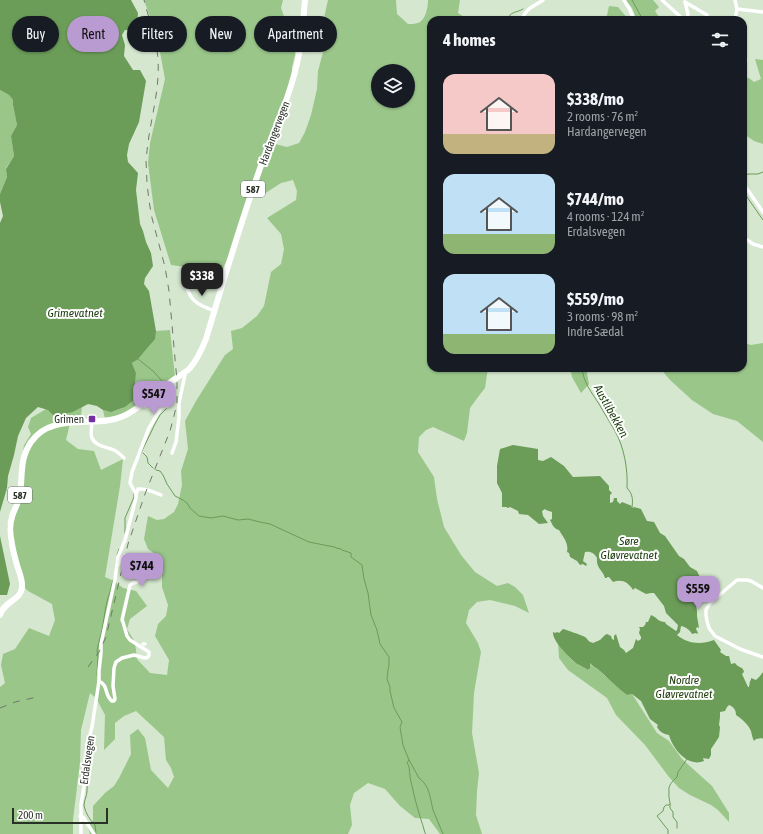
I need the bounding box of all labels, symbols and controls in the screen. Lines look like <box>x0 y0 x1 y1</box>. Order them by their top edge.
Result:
chip: Buy <box>12 16 59 52</box>
chip: Rent <box>67 16 119 52</box>
chip: Filters <box>127 16 187 52</box>
chip: New <box>195 16 246 52</box>
chip: Apartment <box>254 16 337 52</box>
icon: filters <box>709 29 731 51</box>
text: 4 homes <box>443 30 496 50</box>
map controls <box>371 64 415 108</box>
button: layers <box>371 64 415 108</box>
text: $338/mo <box>567 89 624 109</box>
icon: home <box>475 90 523 138</box>
street label: Hardangervegen <box>256 99 292 167</box>
text: 2 rooms · 76 m² <box>567 109 638 124</box>
text: Hardangervegen <box>567 124 647 139</box>
road number: 587 <box>241 181 265 197</box>
text: $744/mo <box>567 189 624 209</box>
icon: home <box>475 190 523 238</box>
text: 4 rooms · 124 m² <box>567 209 644 224</box>
text: Erdalsvegen <box>567 224 625 239</box>
pin: $338 <box>178 263 226 297</box>
text: $338 <box>190 268 214 283</box>
text: $559/mo <box>567 289 624 309</box>
icon: home <box>475 290 523 338</box>
water label: Grimevatnet <box>47 306 103 320</box>
text: 3 rooms · 98 m² <box>567 309 638 324</box>
text: Indre Sædal <box>567 324 624 339</box>
pin: $547 <box>130 381 178 415</box>
water label: Austlibekken <box>590 381 631 440</box>
text: $547 <box>142 386 166 401</box>
place label: Grimen <box>54 413 84 425</box>
marker: Grimen <box>87 414 97 424</box>
road number: 587 <box>8 487 32 503</box>
water label: Søre Gløvrevatnet <box>601 534 658 562</box>
pin: $744 <box>118 553 166 587</box>
text: $744 <box>130 558 154 573</box>
pin: $559 <box>674 576 722 610</box>
text: $559 <box>686 581 710 596</box>
water label: Nordre Gløvrevatnet <box>656 673 713 701</box>
street label: Erdalsvegen <box>78 735 96 785</box>
scale bar <box>12 806 108 825</box>
text: 200 m <box>18 809 43 821</box>

